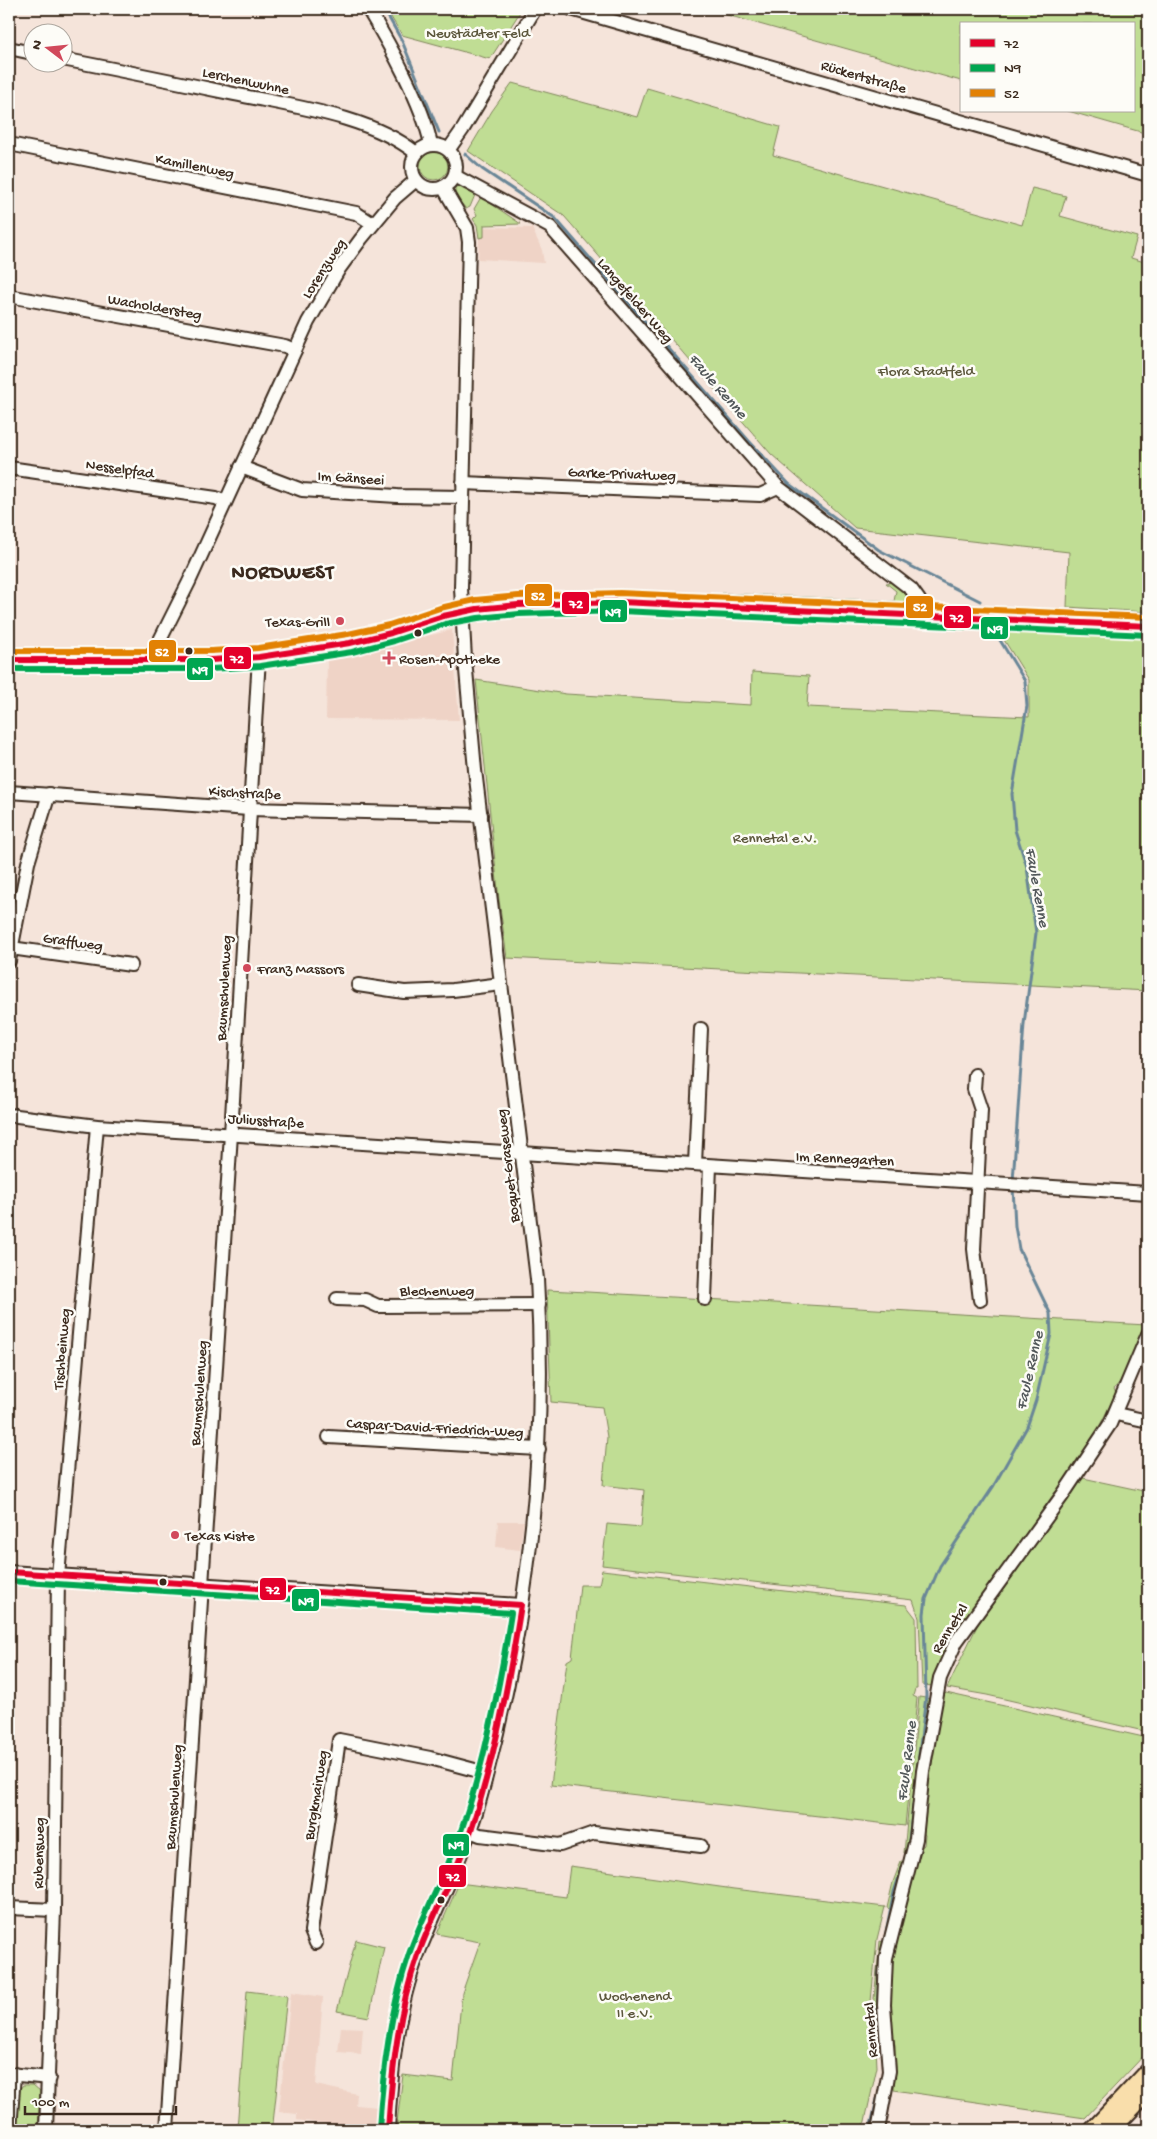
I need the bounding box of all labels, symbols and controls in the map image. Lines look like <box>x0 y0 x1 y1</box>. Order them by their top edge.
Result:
north arrow <box>22 22 72 72</box>
legend <box>960 22 1134 112</box>
park label: Neustädter Feld <box>426 25 531 43</box>
text: 72 <box>1003 36 1019 54</box>
text: N <box>28 38 47 52</box>
street label: Rückertstraße <box>819 57 908 99</box>
text: N9 <box>1004 60 1022 78</box>
street label: Lerchenwuhne <box>201 64 291 100</box>
text: 52 <box>1004 86 1019 104</box>
street label: Kamillenweg <box>154 151 236 183</box>
street label: Lorenzweg <box>299 236 351 302</box>
street label: Langefelder Weg <box>593 255 676 348</box>
street label: Wacholdersteg <box>106 291 203 325</box>
water label: Faule Renne <box>683 351 750 424</box>
park label: Flora Stadtfeld <box>877 363 976 381</box>
street label: Nesselpfad <box>84 456 156 484</box>
street label: Garke-Privatweg <box>568 464 676 486</box>
street label: Im Gänseei <box>317 468 385 490</box>
district label: NORDWEST <box>231 563 335 586</box>
line badge: 52 <box>524 583 553 607</box>
text: 52 <box>531 589 545 606</box>
line badge: 72 <box>561 591 590 615</box>
line badge: 52 <box>905 595 934 619</box>
text: 72 <box>568 597 583 614</box>
line badge: N9 <box>599 599 628 623</box>
text: 52 <box>913 600 927 617</box>
text: N9 <box>605 605 621 622</box>
line badge: 72 <box>943 605 972 629</box>
text: 72 <box>949 611 964 628</box>
place label: Texas-Grill <box>264 614 330 632</box>
marker: Texas-Grill <box>334 615 346 627</box>
line badge: N9 <box>980 616 1009 640</box>
text: N9 <box>987 622 1003 639</box>
unlabelled marker <box>413 628 423 638</box>
line badge: 52 <box>148 639 177 663</box>
text: 52 <box>155 645 169 662</box>
unlabelled marker <box>184 646 194 656</box>
line badge: 72 <box>223 646 252 670</box>
place label: Rosen-Apotheke <box>399 651 500 669</box>
text: 72 <box>229 652 244 669</box>
marker: Rosen-Apotheke <box>383 652 395 664</box>
line badge: N9 <box>186 657 214 681</box>
text: N9 <box>192 663 208 680</box>
street label: Kischstraße <box>208 783 282 805</box>
park label: Rennetal e.V. <box>733 830 817 848</box>
water label: Faule Renne <box>1019 846 1052 930</box>
street label: Graffweg <box>42 930 104 956</box>
street label: Baumschulenweg <box>213 935 237 1042</box>
place label: Franz Massors <box>256 961 344 979</box>
marker: Franz Massors <box>241 962 253 974</box>
street label: Boquet-Graseweg <box>493 1108 525 1225</box>
street label: Juliusstraße <box>227 1110 305 1134</box>
street label: Im Rennegarten <box>795 1148 895 1172</box>
street label: Blechenweg <box>399 1283 474 1301</box>
street label: Tischbeinweg <box>50 1308 76 1392</box>
water label: Faule Renne <box>1013 1329 1050 1412</box>
street label: Baumschulenweg <box>187 1340 213 1447</box>
street label: Caspar-David-Friedrich-Weg <box>346 1415 524 1443</box>
place label: Texas Kiste <box>184 1528 255 1546</box>
marker: Texas Kiste <box>169 1529 181 1541</box>
unlabelled marker <box>158 1577 168 1587</box>
line badge: 72 <box>259 1577 287 1601</box>
text: 72 <box>265 1583 280 1600</box>
line badge: N9 <box>291 1588 320 1612</box>
text: N9 <box>298 1594 314 1611</box>
street label: Rennetal <box>928 1601 973 1657</box>
water label: Faule Renne <box>894 1720 923 1802</box>
street label: Baumschulenweg <box>162 1744 188 1851</box>
street label: Burgkmairweg <box>301 1749 333 1842</box>
street label: Rubensweg <box>30 1817 50 1889</box>
line badge: N9 <box>442 1833 470 1857</box>
text: N9 <box>448 1838 464 1855</box>
line badge: 72 <box>438 1864 467 1888</box>
text: 72 <box>445 1870 460 1887</box>
unlabelled marker <box>436 1895 446 1905</box>
park label: Wochenend II e.V. <box>599 1988 672 2023</box>
street label: Rennetal <box>861 2002 883 2058</box>
scale bar <box>25 2084 176 2116</box>
text: 100 m <box>31 2094 70 2112</box>

